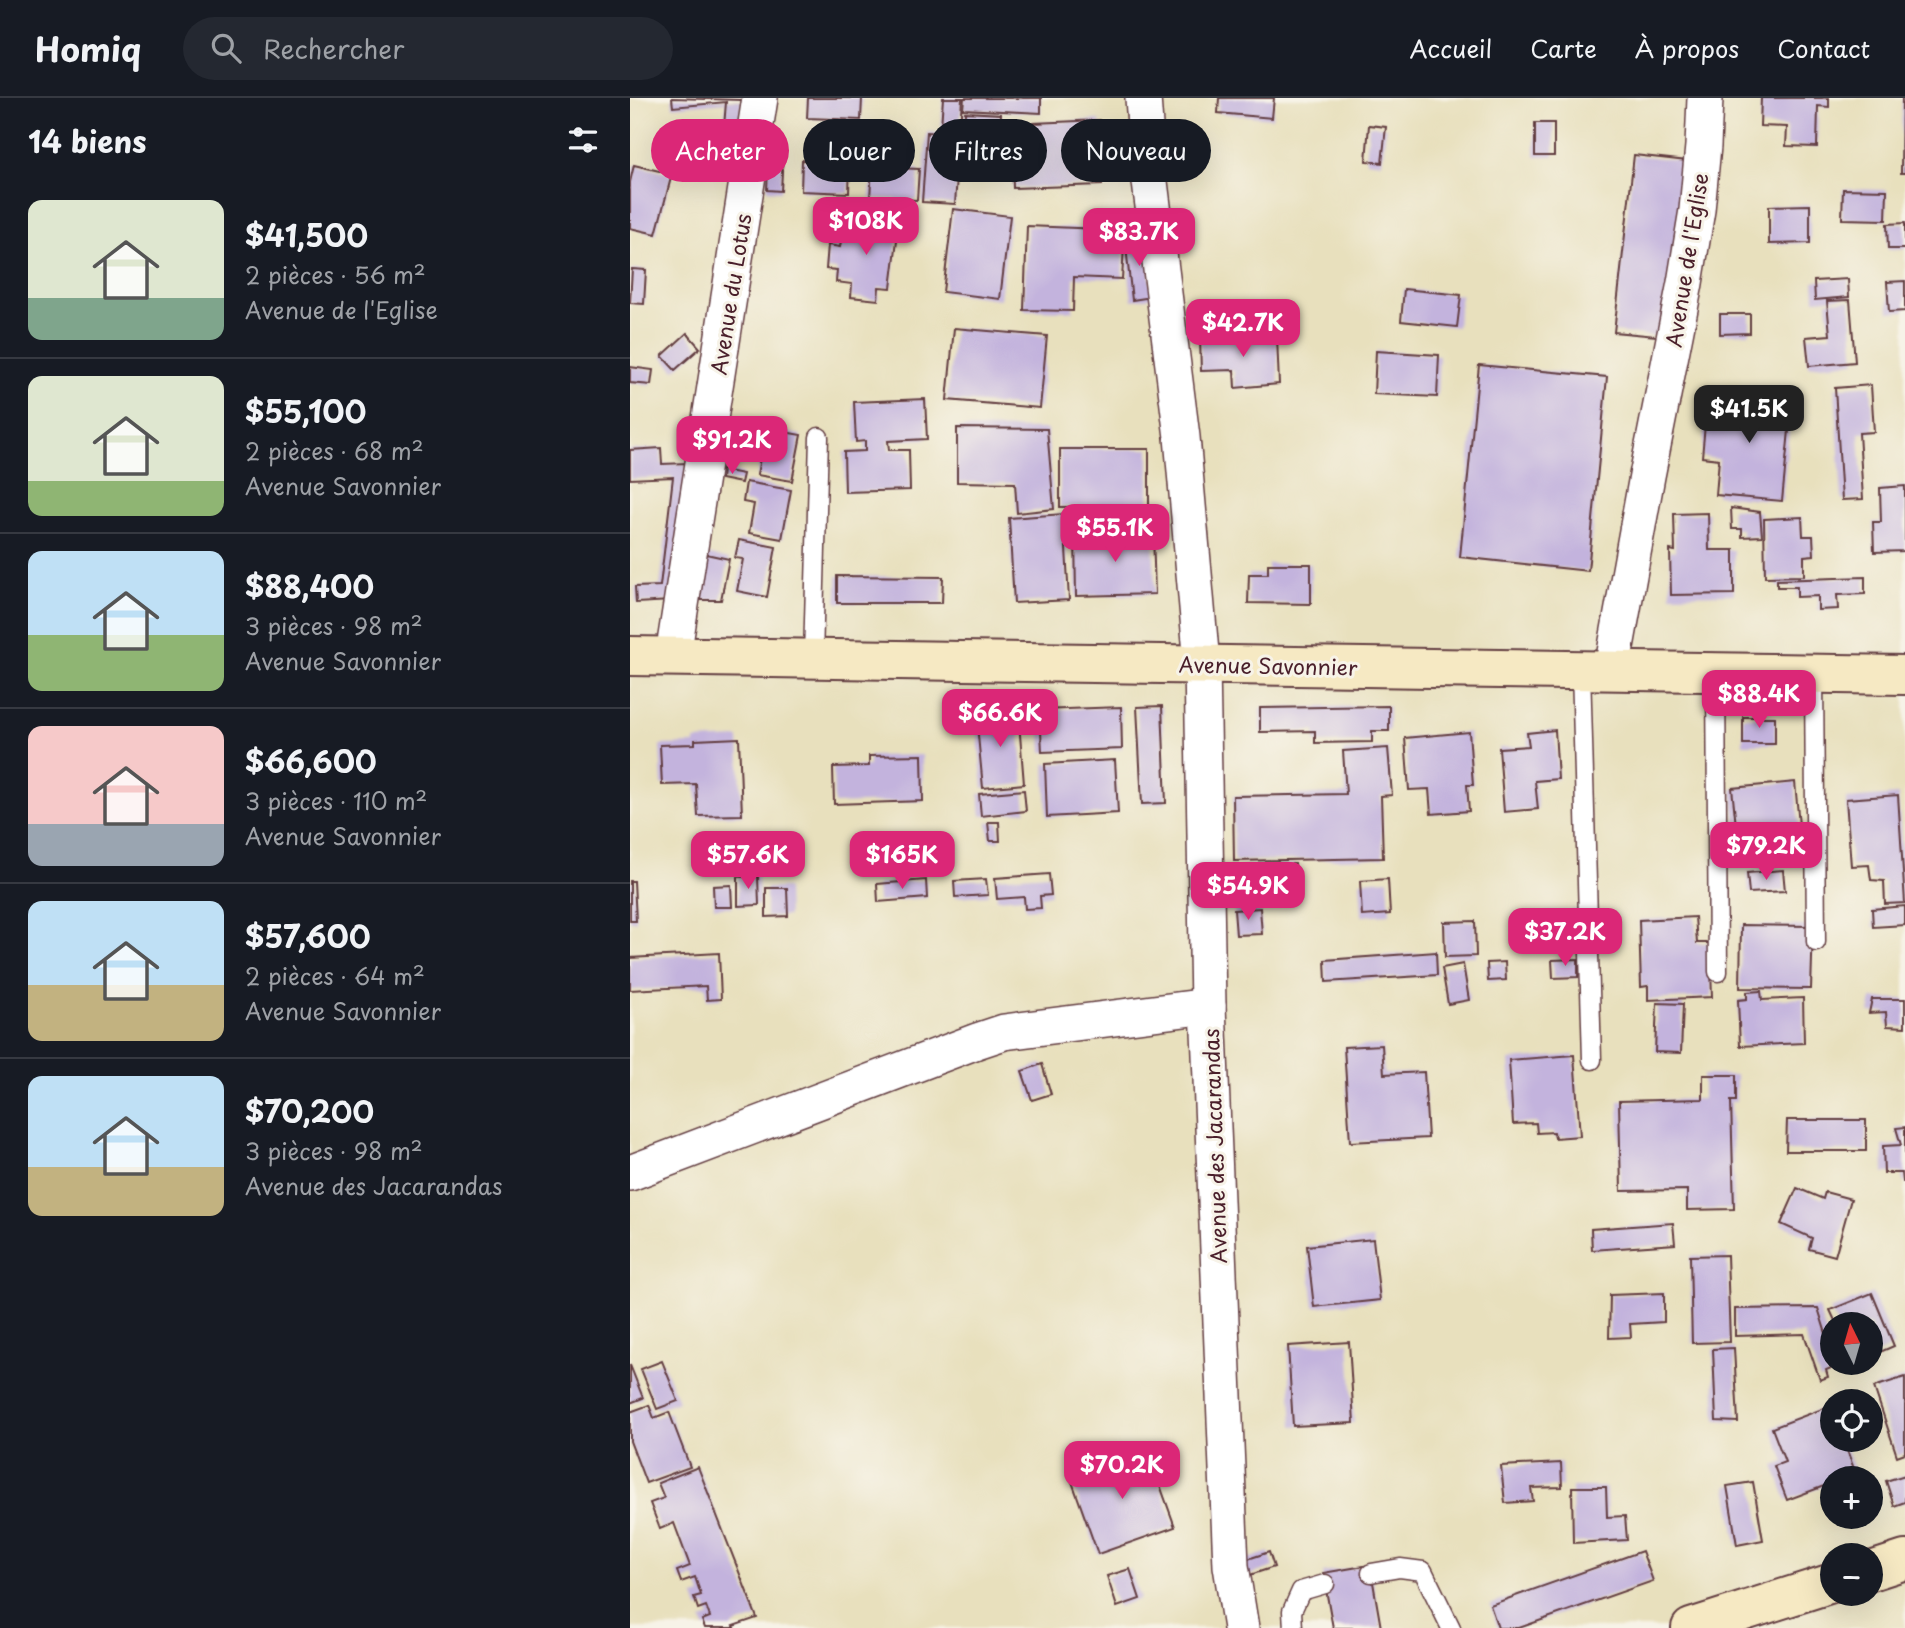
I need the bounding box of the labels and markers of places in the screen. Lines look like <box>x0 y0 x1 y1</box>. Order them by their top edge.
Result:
pin: $108K <box>817 198 915 257</box>
pin: $83.7K <box>1082 208 1196 268</box>
pin: $42.7K <box>1186 300 1300 359</box>
pin: $41.5K <box>1692 386 1806 445</box>
pin: $91.2K <box>675 416 789 476</box>
pin: $55.1K <box>1058 504 1172 564</box>
pin: $88.4K <box>1702 670 1816 730</box>
pin: $66.6K <box>943 690 1057 749</box>
pin: $79.2K <box>1709 822 1823 882</box>
pin: $57.6K <box>691 832 805 891</box>
pin: $165K <box>853 832 951 891</box>
pin: $54.9K <box>1191 862 1305 922</box>
pin: $37.2K <box>1508 908 1622 968</box>
pin: $70.2K <box>1065 1442 1179 1501</box>

